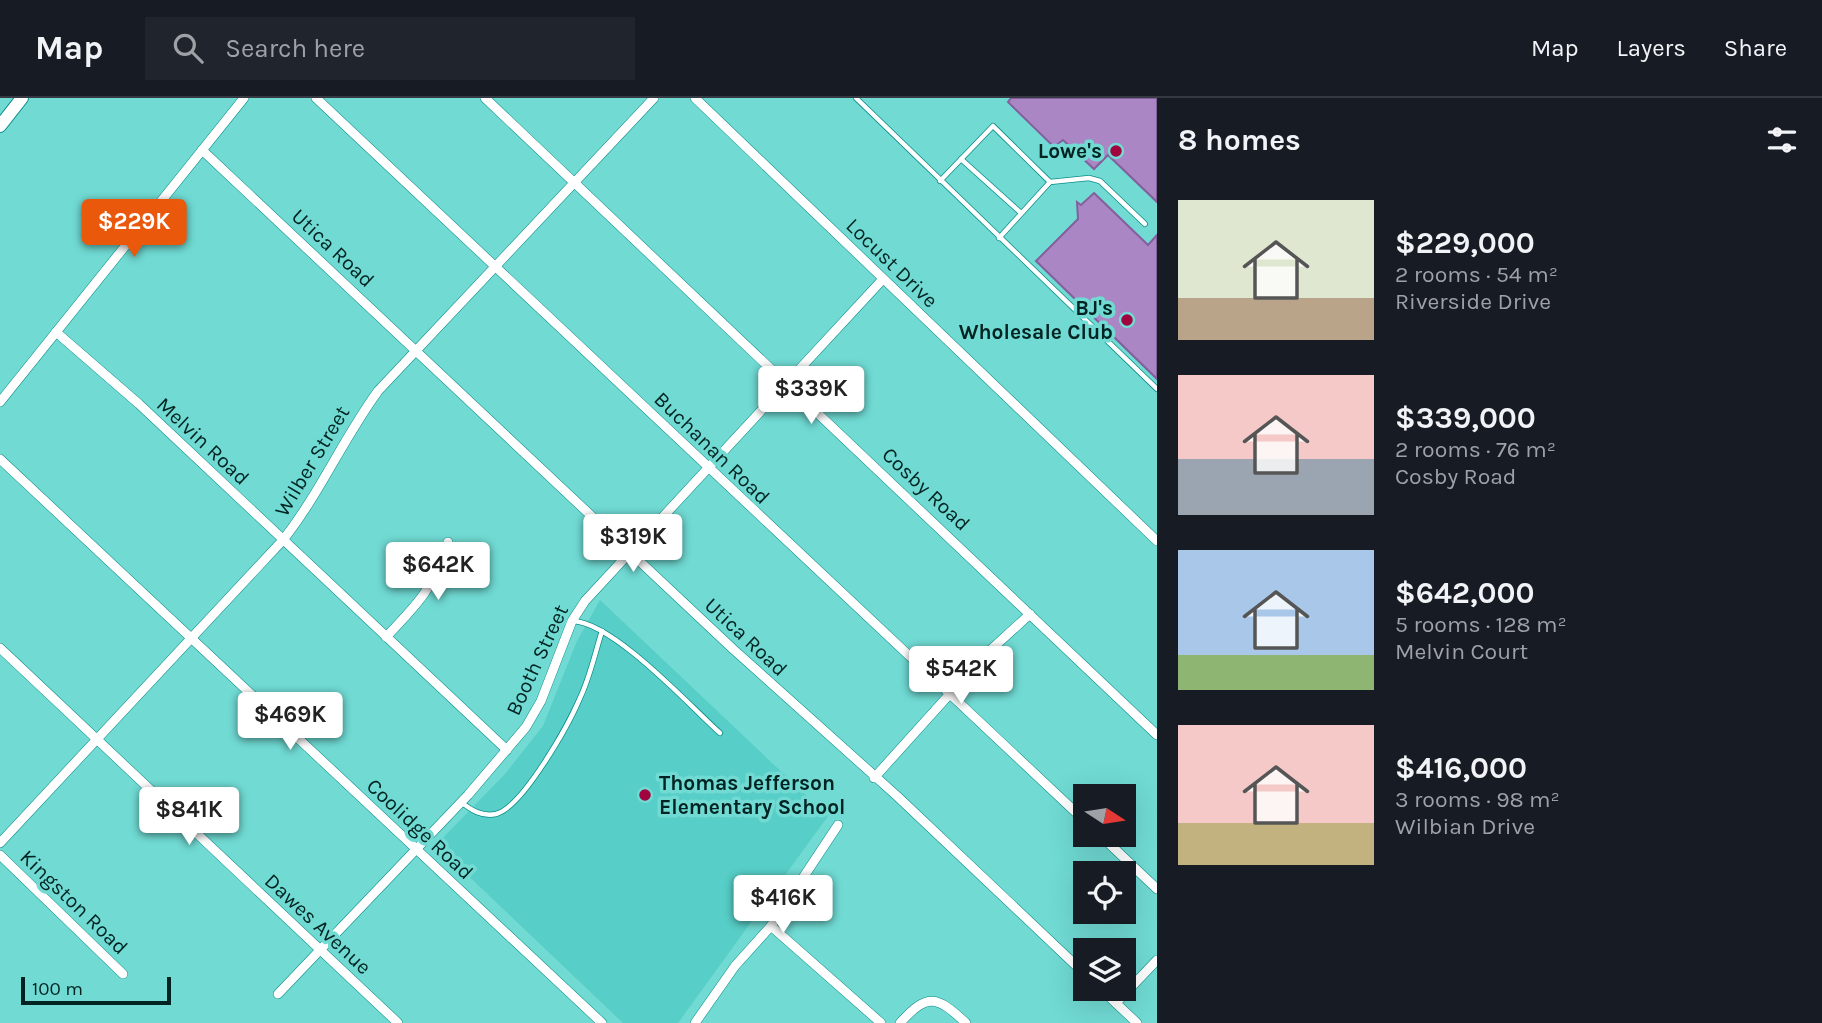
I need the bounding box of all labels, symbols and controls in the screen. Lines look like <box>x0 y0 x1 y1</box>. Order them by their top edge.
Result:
search box <box>145 17 635 80</box>
text: Map <box>35 29 103 67</box>
icon: search <box>169 29 207 67</box>
text: Search here <box>225 33 365 64</box>
text: Map <box>1531 34 1579 62</box>
text: Layers <box>1617 34 1686 62</box>
text: Share <box>1724 34 1787 62</box>
icon: filters <box>1763 121 1801 159</box>
text: 8 homes <box>1178 122 1301 158</box>
place label: Lowe's <box>1038 139 1102 163</box>
marker: Lowe's <box>1108 143 1124 159</box>
pin: $229K <box>85 200 183 259</box>
street label: Utica Road <box>287 204 379 292</box>
text: $229K <box>98 208 170 235</box>
street label: Locust Drive <box>841 213 943 313</box>
text: $229,000 <box>1395 225 1535 261</box>
icon: home <box>1234 228 1318 312</box>
text: 2 rooms · 54 m² <box>1395 261 1558 288</box>
text: Riverside Drive <box>1395 288 1551 315</box>
place label: BJ's Wholesale Club <box>959 296 1113 344</box>
marker: BJ's Wholesale Club <box>1119 312 1135 328</box>
pin: $339K <box>762 366 860 426</box>
text: $339K <box>774 375 848 402</box>
street label: Buchanan Road <box>649 387 775 509</box>
street label: Melvin Road <box>152 392 254 490</box>
text: $339,000 <box>1395 400 1536 436</box>
street label: Wilber Street <box>270 401 354 520</box>
icon: home <box>1234 403 1318 487</box>
text: 2 rooms · 76 m² <box>1395 436 1556 463</box>
street label: Cosby Road <box>877 442 975 536</box>
text: Cosby Road <box>1395 463 1517 490</box>
pin: $319K <box>584 514 682 574</box>
text: $319K <box>599 523 667 550</box>
pin: $642K <box>389 542 487 602</box>
text: $642K <box>402 551 474 578</box>
text: $642,000 <box>1395 575 1534 611</box>
icon: home <box>1234 578 1318 662</box>
street label: Utica Road <box>700 593 792 681</box>
street label: Booth Street <box>501 601 573 719</box>
text: 5 rooms · 128 m² <box>1395 611 1567 638</box>
text: Melvin Court <box>1395 638 1528 665</box>
pin: $542K <box>912 646 1010 706</box>
text: $542K <box>925 655 997 682</box>
pin: $469K <box>241 692 339 752</box>
text: $469K <box>254 701 326 728</box>
text: $416,000 <box>1395 750 1527 786</box>
icon: home <box>1234 753 1318 837</box>
place label: Thomas Jefferson Elementary School <box>659 771 845 819</box>
street label: Coolidge Road <box>362 774 478 884</box>
north arrow <box>1073 784 1136 847</box>
map controls <box>1073 784 1136 1001</box>
text: 3 rooms · 98 m² <box>1395 786 1560 813</box>
marker: Thomas Jefferson Elementary School <box>637 787 653 803</box>
pin: $841K <box>140 788 238 847</box>
text: $841K <box>155 796 223 823</box>
text: Wilbian Drive <box>1395 813 1535 840</box>
street label: Kingston Road <box>15 845 133 959</box>
button: locate <box>1073 861 1136 924</box>
street label: Dawes Avenue <box>260 869 376 979</box>
pin: $416K <box>734 876 832 935</box>
text: $416K <box>750 884 816 911</box>
button: layers <box>1073 938 1136 1001</box>
scale bar <box>21 974 172 1006</box>
text: 100 m <box>32 978 83 1000</box>

